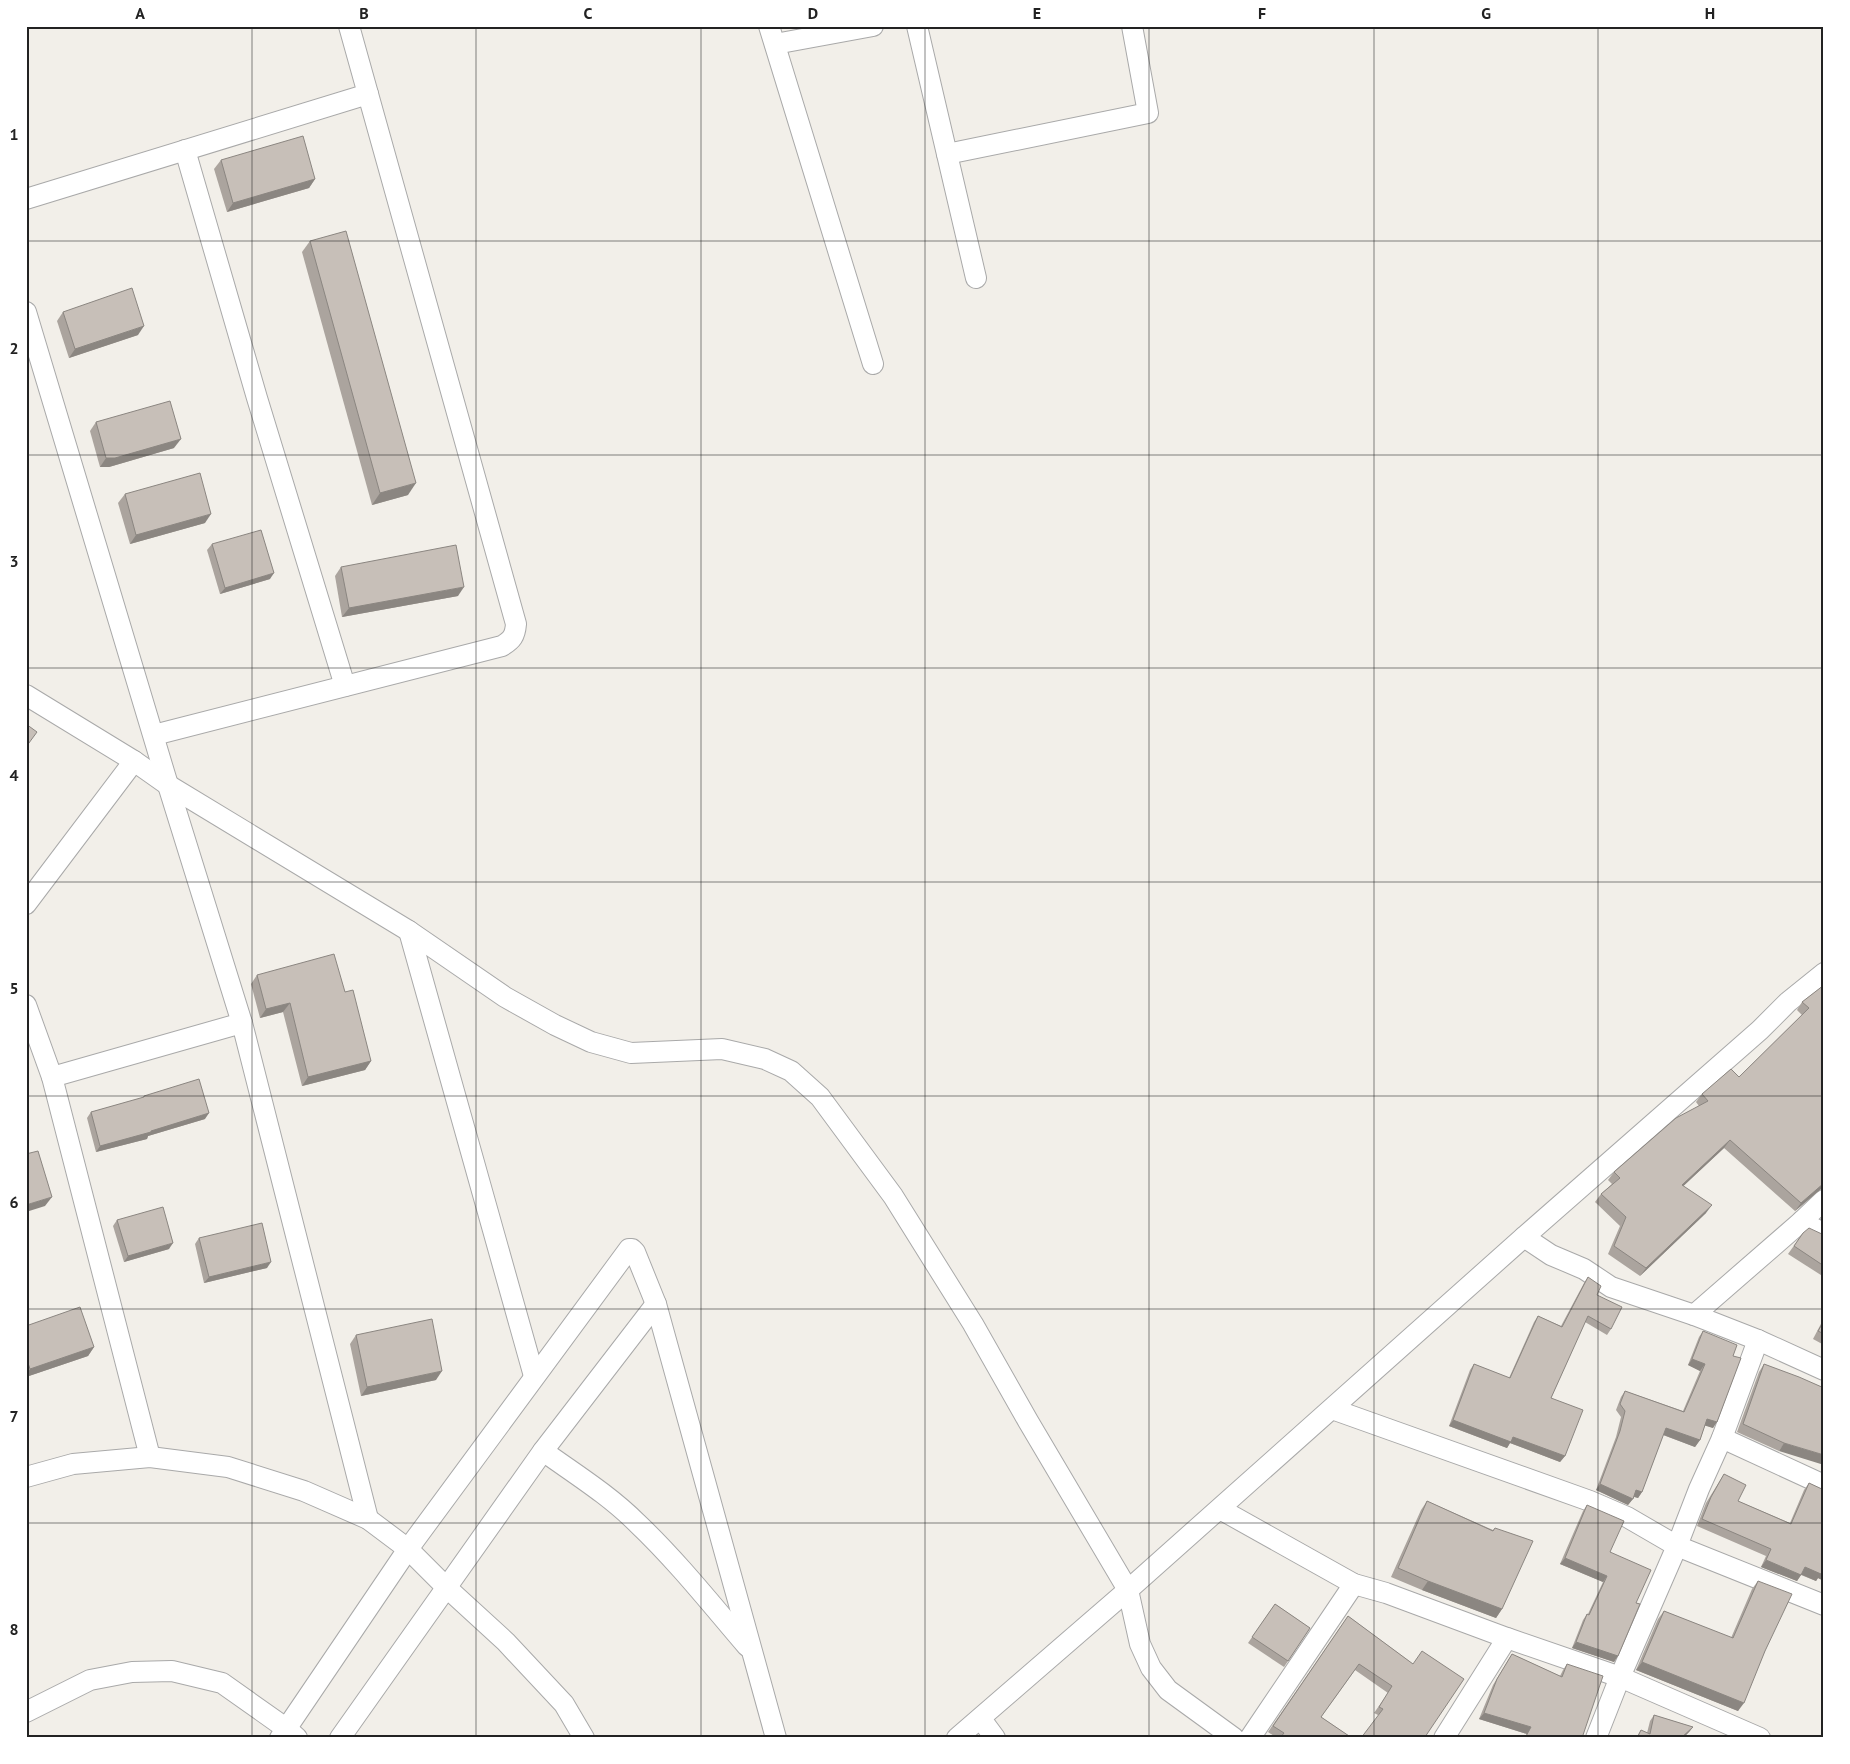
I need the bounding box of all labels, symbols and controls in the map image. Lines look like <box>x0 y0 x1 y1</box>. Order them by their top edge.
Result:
text: A <box>135 3 145 23</box>
text: B <box>359 3 369 23</box>
text: C <box>584 3 593 23</box>
text: D <box>808 3 818 23</box>
text: E <box>1033 3 1041 23</box>
text: F <box>1258 3 1266 23</box>
text: G <box>1481 3 1491 23</box>
text: H <box>1705 3 1715 23</box>
text: 1 <box>9 124 19 144</box>
text: 2 <box>9 338 19 358</box>
text: 3 <box>9 551 19 571</box>
text: 4 <box>9 765 19 785</box>
text: 5 <box>9 978 19 998</box>
text: 6 <box>9 1192 19 1212</box>
text: 7 <box>9 1406 19 1426</box>
text: 8 <box>9 1619 19 1639</box>

